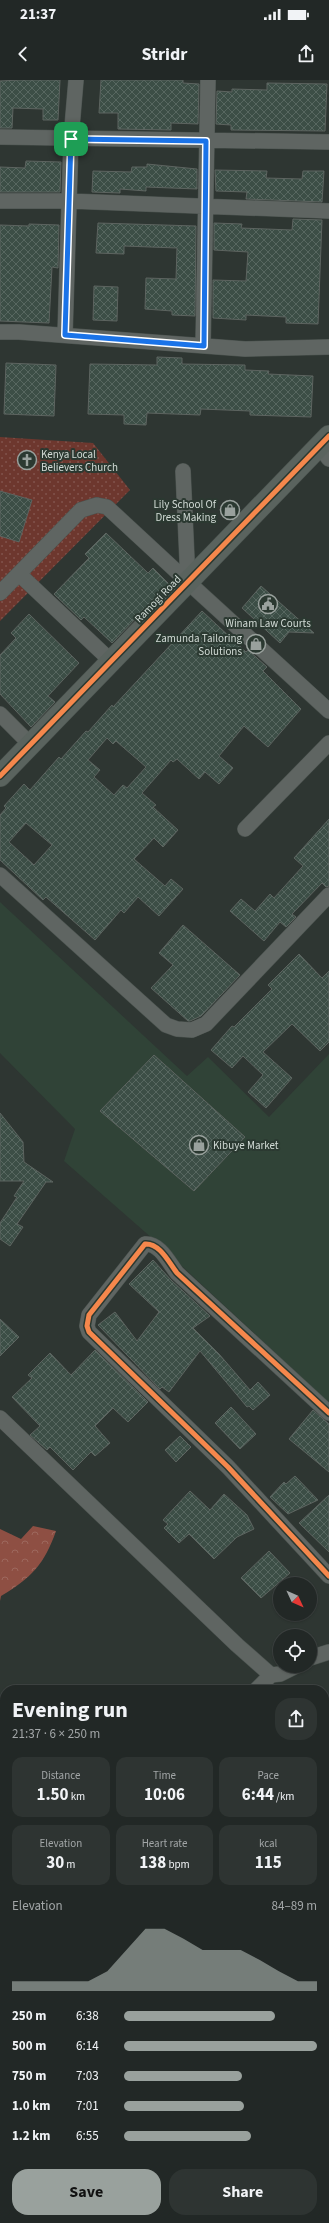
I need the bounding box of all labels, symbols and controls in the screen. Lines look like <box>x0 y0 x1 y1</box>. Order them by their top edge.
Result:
text: 21:37 <box>20 4 56 25</box>
text: Stridr <box>141 42 188 67</box>
icon: back <box>12 43 34 65</box>
icon: share <box>295 43 317 65</box>
pin <box>54 122 88 156</box>
icon: arrive <box>60 128 82 150</box>
place label: Kenya Local Believers Church <box>41 447 118 475</box>
church icon: Kenya Local Believers Church <box>16 449 38 471</box>
place label: Lily School Of Dress Making <box>153 497 217 525</box>
shop icon: Lily School Of Dress Making <box>219 499 241 521</box>
street label: Ramogi Road <box>131 572 185 626</box>
public building icon: Winam Law Courts <box>257 593 279 615</box>
place label: Winam Law Courts <box>225 616 311 631</box>
place label: Zamunda Tailoring Solutions <box>156 631 242 659</box>
shop icon: Zamunda Tailoring Solutions <box>245 633 267 655</box>
shop icon: Kibuye Market <box>188 1134 210 1156</box>
place label: Kibuye Market <box>213 1138 279 1153</box>
north arrow <box>273 1577 317 1621</box>
map controls <box>273 1577 317 1673</box>
button: locate <box>273 1629 317 1673</box>
text: Evening run <box>12 1694 128 1726</box>
button: share <box>275 1698 317 1740</box>
text: 21:37 · 6 × 250 m <box>12 1725 100 1743</box>
text: Distance <box>41 1768 80 1783</box>
text: Time <box>153 1768 176 1783</box>
text: Pace <box>257 1768 279 1783</box>
text: 1.50 <box>36 1783 68 1807</box>
text: 10:06 <box>144 1783 185 1807</box>
text: 6:44 <box>242 1783 274 1807</box>
text: km <box>68 1789 85 1804</box>
text: /km <box>274 1789 294 1804</box>
text: Elevation <box>39 1836 82 1851</box>
text: Heart rate <box>142 1836 187 1851</box>
text: kcal <box>259 1836 277 1851</box>
text: 30 <box>46 1851 64 1875</box>
text: 138 <box>139 1851 166 1875</box>
text: 115 <box>255 1851 282 1875</box>
text: m <box>64 1857 75 1872</box>
text: bpm <box>166 1857 190 1872</box>
text: Elevation <box>12 1897 63 1915</box>
text: 84–89 m <box>272 1897 317 1915</box>
text: 250 m <box>12 2007 46 2025</box>
text: 6:38 <box>76 2007 99 2025</box>
text: 500 m <box>12 2037 46 2055</box>
text: 6:14 <box>76 2037 99 2055</box>
text: 750 m <box>12 2067 46 2085</box>
text: 7:03 <box>76 2067 99 2085</box>
text: 1.0 km <box>12 2097 51 2115</box>
text: 7:01 <box>76 2097 99 2115</box>
text: 1.2 km <box>12 2127 51 2145</box>
text: 6:55 <box>76 2127 99 2145</box>
button: Save <box>12 2169 161 2215</box>
button: Share <box>169 2169 317 2215</box>

